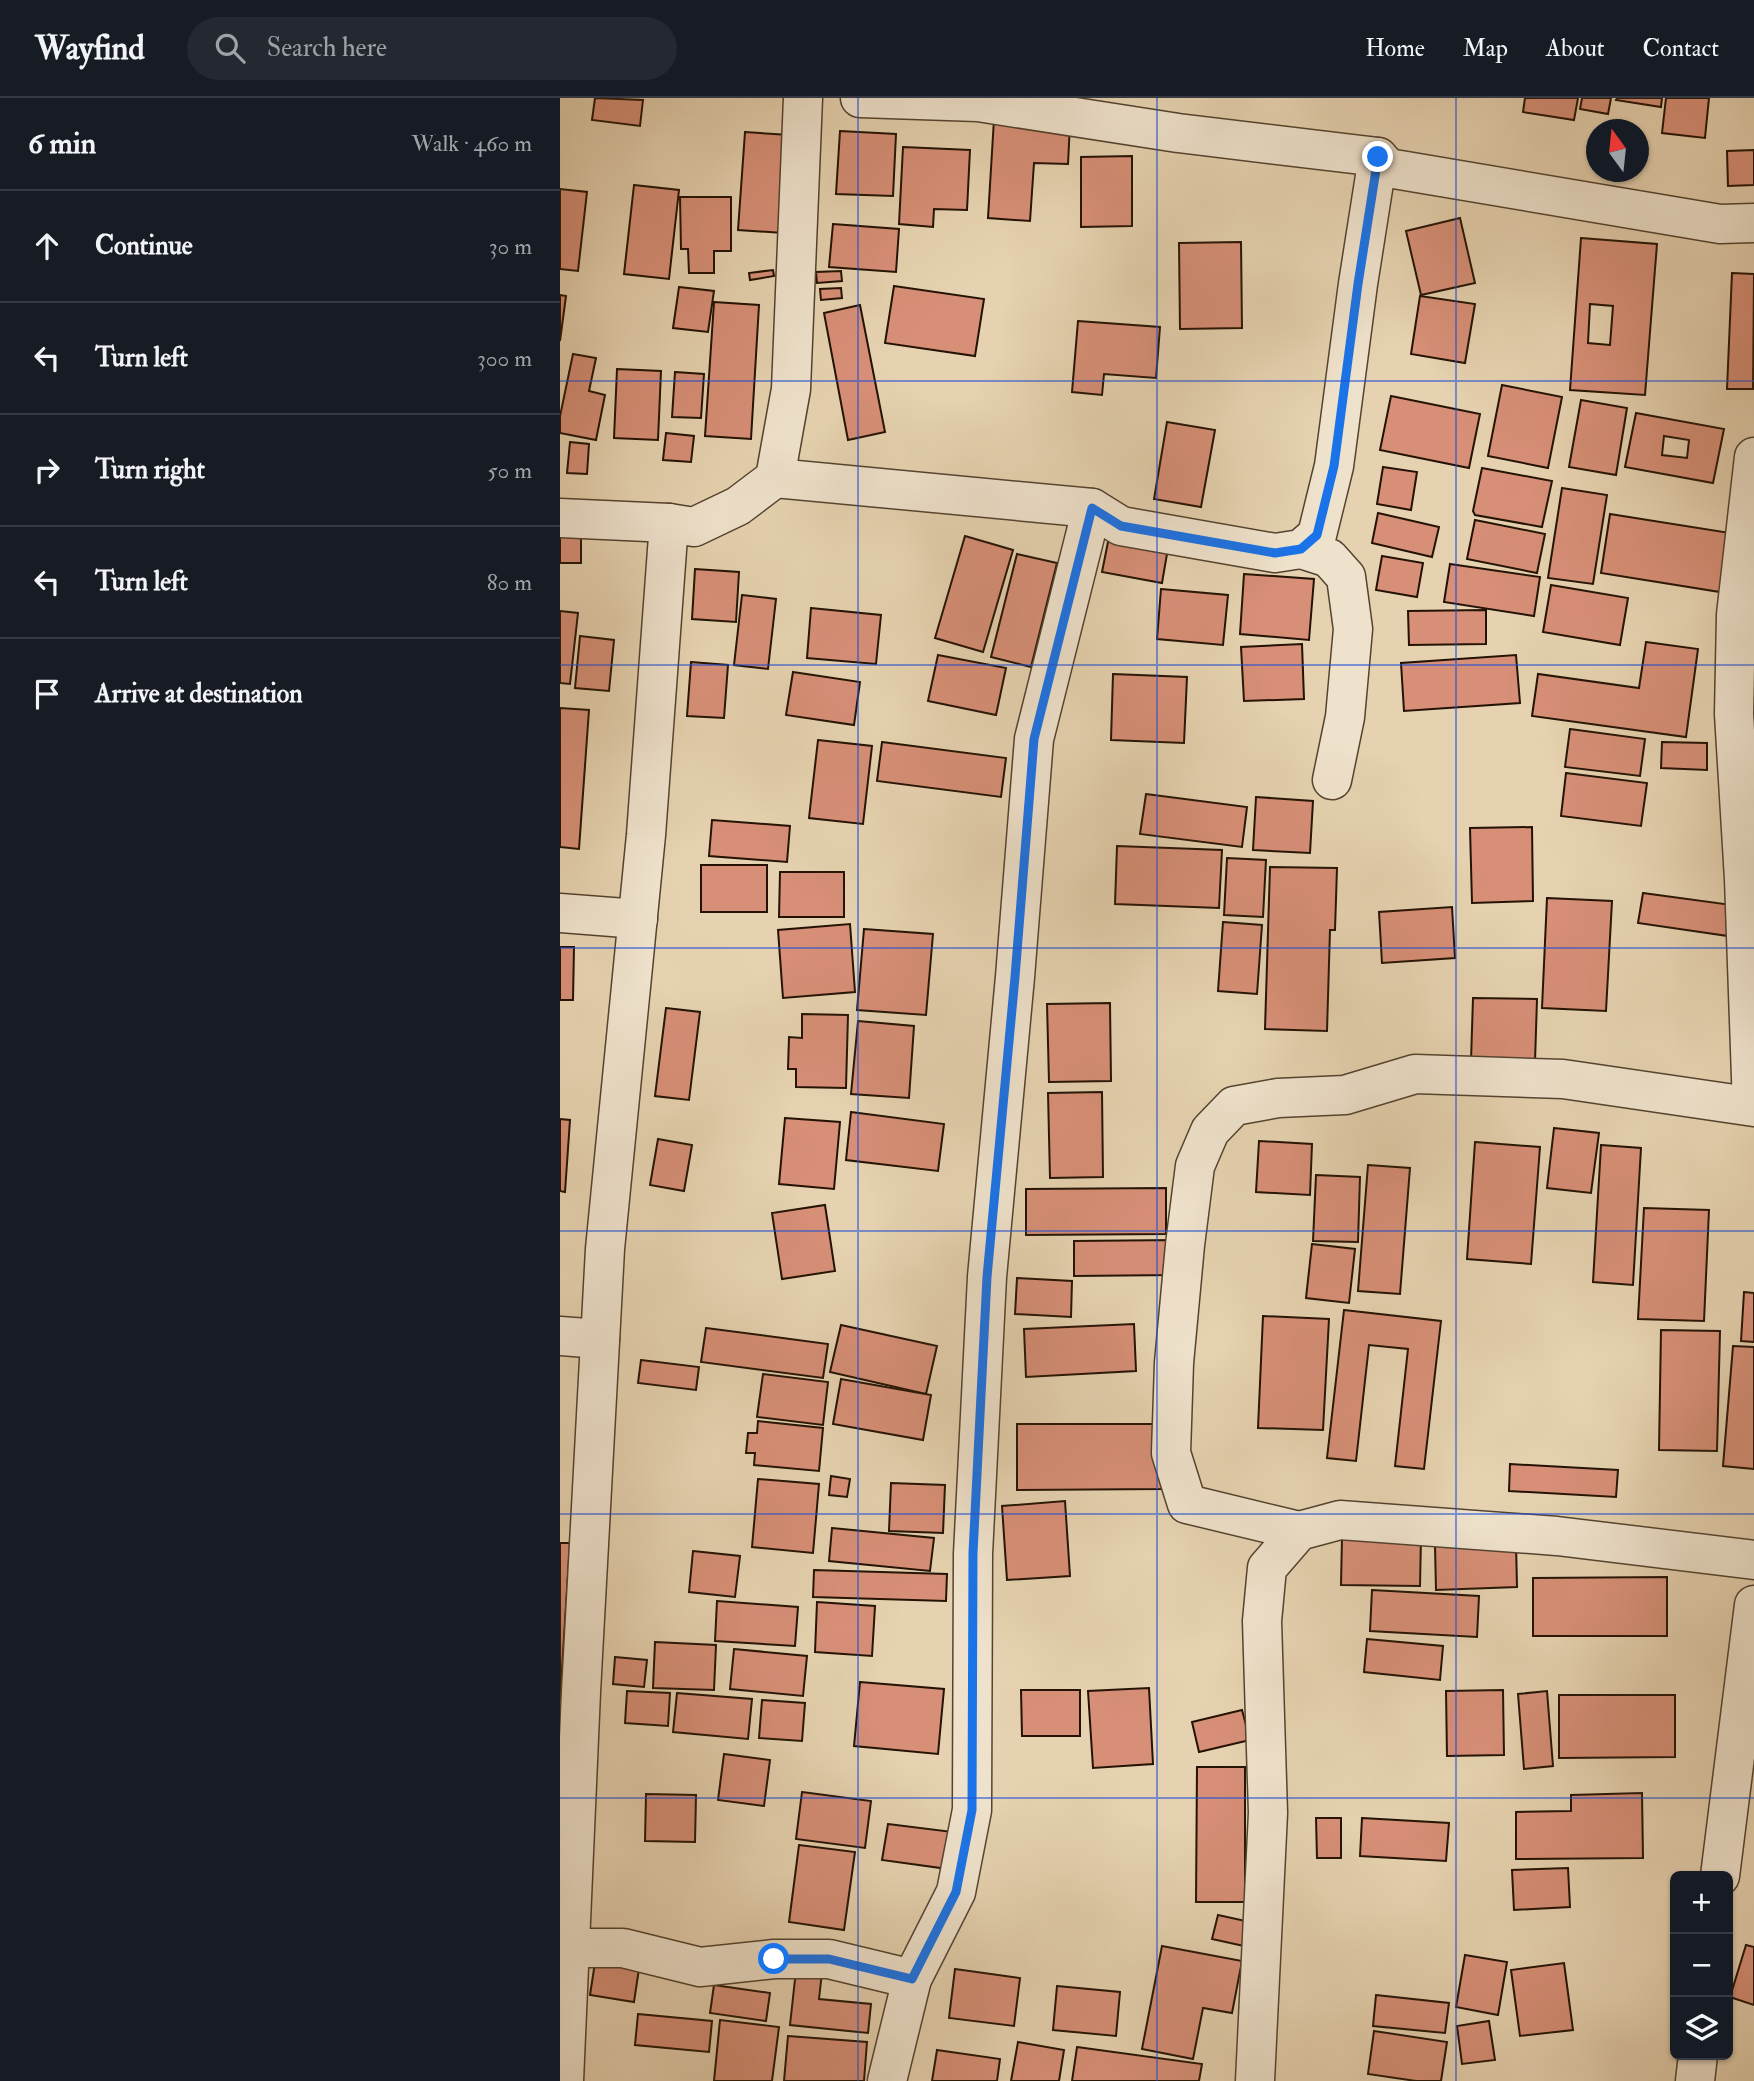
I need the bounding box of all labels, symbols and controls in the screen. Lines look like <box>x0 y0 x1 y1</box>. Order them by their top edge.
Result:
search box <box>187 17 677 80</box>
text: Wayfind <box>35 28 145 69</box>
icon: search <box>211 29 249 67</box>
text: Search here <box>267 32 387 64</box>
text: Home <box>1365 33 1425 64</box>
text: Map <box>1463 33 1508 64</box>
text: About <box>1546 33 1605 64</box>
text: Contact <box>1643 33 1719 64</box>
north arrow <box>1586 119 1649 182</box>
text: 6 min <box>28 125 96 162</box>
text: Walk · 460 m <box>412 129 532 158</box>
route end <box>1362 141 1393 172</box>
icon: ahead <box>28 227 66 265</box>
text: Continue <box>95 230 193 262</box>
text: 30 m <box>489 232 532 261</box>
icon: left <box>28 339 66 377</box>
text: Turn left <box>95 342 188 374</box>
text: 300 m <box>477 344 532 373</box>
icon: right <box>28 451 66 489</box>
text: Turn right <box>95 454 205 486</box>
text: 50 m <box>488 456 532 485</box>
icon: left <box>28 563 66 601</box>
text: Turn left <box>95 566 188 598</box>
text: 80 m <box>487 568 532 597</box>
icon: arrive <box>28 675 66 713</box>
text: Arrive at destination <box>95 678 303 710</box>
map controls <box>1670 1871 1733 2060</box>
button: + <box>1670 1871 1733 1934</box>
button: − <box>1670 1934 1733 1997</box>
route start <box>758 1943 789 1974</box>
button: layers <box>1670 1997 1733 2060</box>

